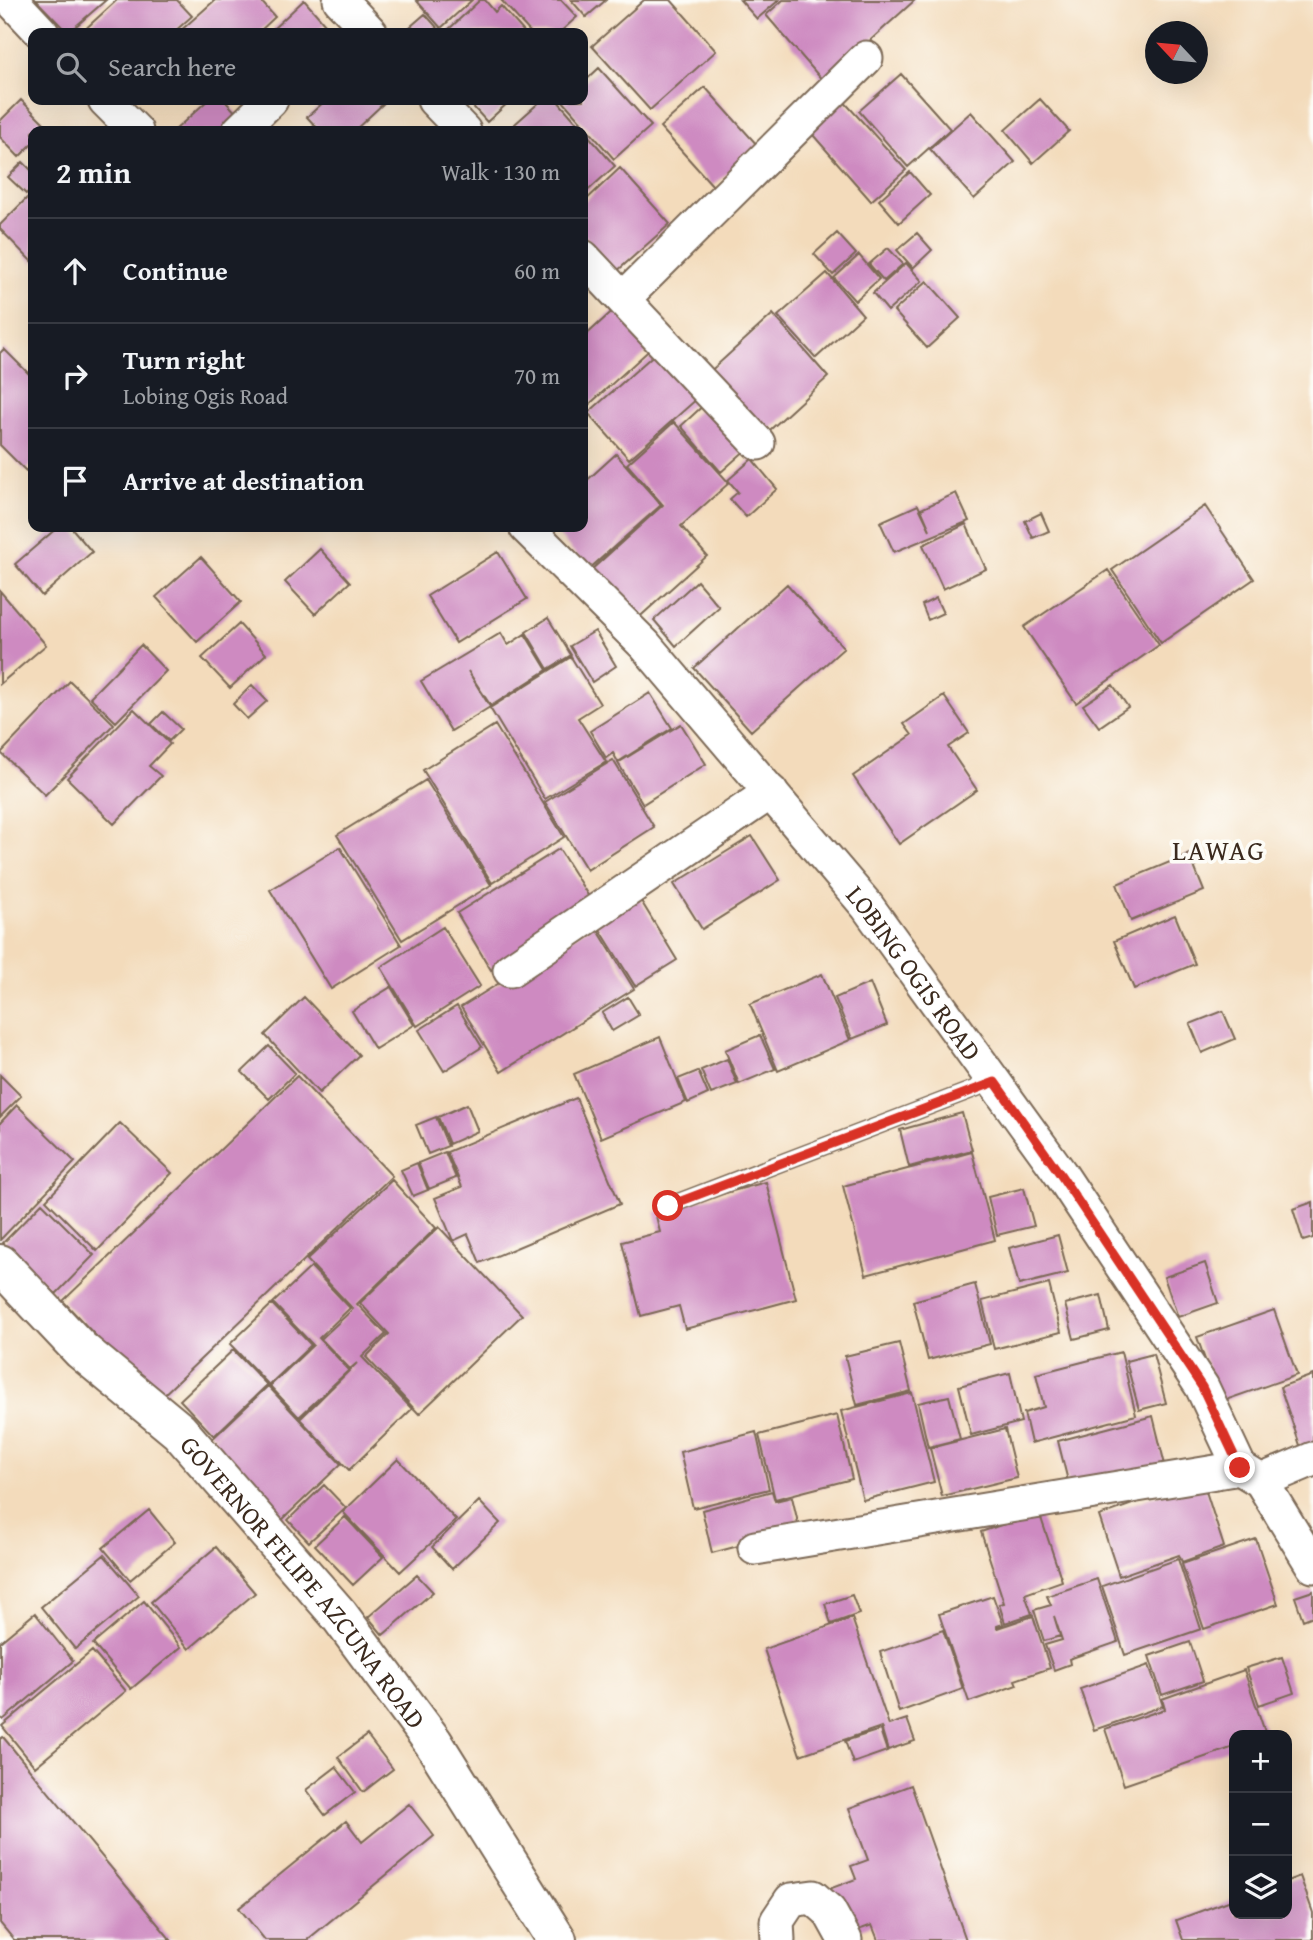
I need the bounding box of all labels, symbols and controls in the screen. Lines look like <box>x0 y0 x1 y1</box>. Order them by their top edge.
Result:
north arrow <box>1145 21 1208 84</box>
search box <box>28 28 588 105</box>
text: Search here <box>108 47 236 86</box>
icon: search <box>52 48 90 86</box>
text: 2 min <box>56 150 131 194</box>
text: Walk · 130 m <box>441 155 560 188</box>
text: Continue <box>123 251 228 290</box>
icon: ahead <box>56 252 94 290</box>
text: 60 m <box>514 254 560 287</box>
text: Turn right <box>123 340 245 379</box>
icon: right <box>56 357 94 395</box>
text: 70 m <box>514 359 560 392</box>
text: Lobing Ogis Road <box>123 379 288 412</box>
text: Arrive at destination <box>123 461 364 500</box>
icon: arrive <box>56 462 94 500</box>
district label: LAWAG <box>1172 829 1266 870</box>
street label: LOBING OGIS ROAD <box>838 876 992 1068</box>
route start <box>652 1190 683 1221</box>
street label: GOVERNOR FELIPE AZCUNA ROAD <box>172 1427 436 1736</box>
route end <box>1224 1452 1255 1483</box>
map controls <box>1229 1730 1292 1919</box>
button: + <box>1229 1730 1292 1793</box>
button: − <box>1229 1793 1292 1856</box>
button: layers <box>1229 1856 1292 1919</box>

